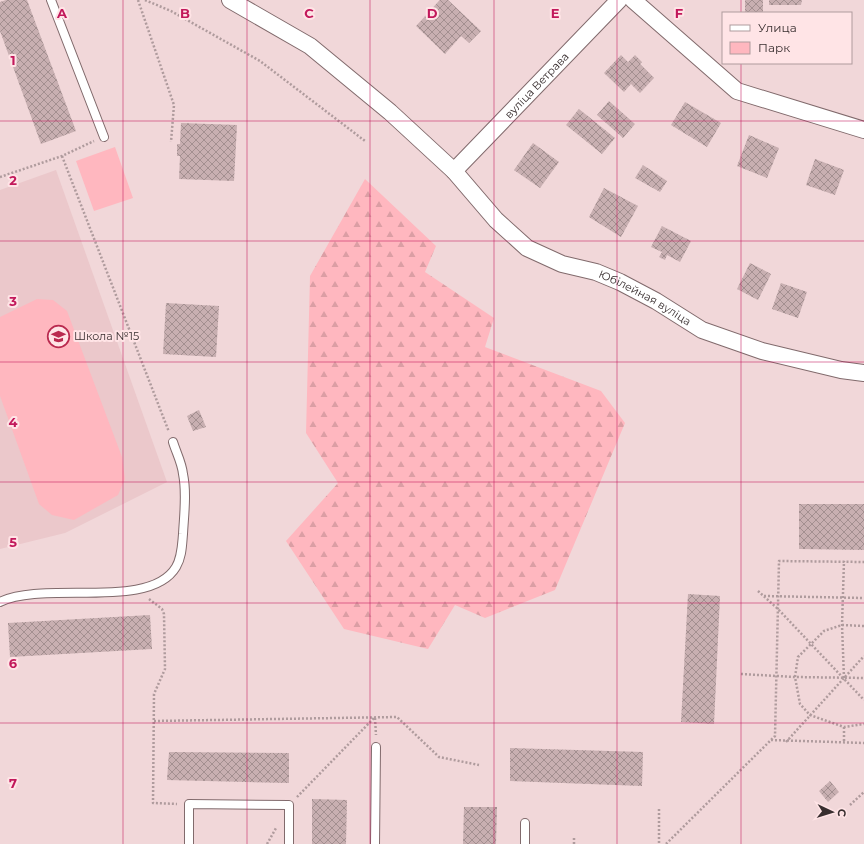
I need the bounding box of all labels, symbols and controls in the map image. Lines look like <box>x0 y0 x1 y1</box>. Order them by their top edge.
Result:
text: A <box>56 5 68 21</box>
text: B <box>180 5 190 21</box>
text: C <box>304 5 314 21</box>
text: D <box>427 5 438 21</box>
text: E <box>551 5 560 21</box>
text: F <box>675 5 683 21</box>
legend <box>722 12 852 64</box>
text: Улица <box>758 20 797 35</box>
text: Парк <box>758 40 790 55</box>
street label: вуліца Ветрава <box>502 49 572 121</box>
text: 1 <box>10 52 16 68</box>
text: 2 <box>9 172 17 188</box>
street label: Юбілейная вуліца <box>596 267 694 328</box>
text: 3 <box>8 293 17 309</box>
school or university icon: Школа №15 <box>45 323 71 349</box>
place label: Школа №15 <box>74 329 139 343</box>
text: 4 <box>9 414 18 430</box>
text: 5 <box>9 534 17 550</box>
text: 6 <box>9 655 18 671</box>
text: 7 <box>9 775 17 791</box>
north arrow <box>812 792 852 832</box>
text: С <box>835 808 849 817</box>

